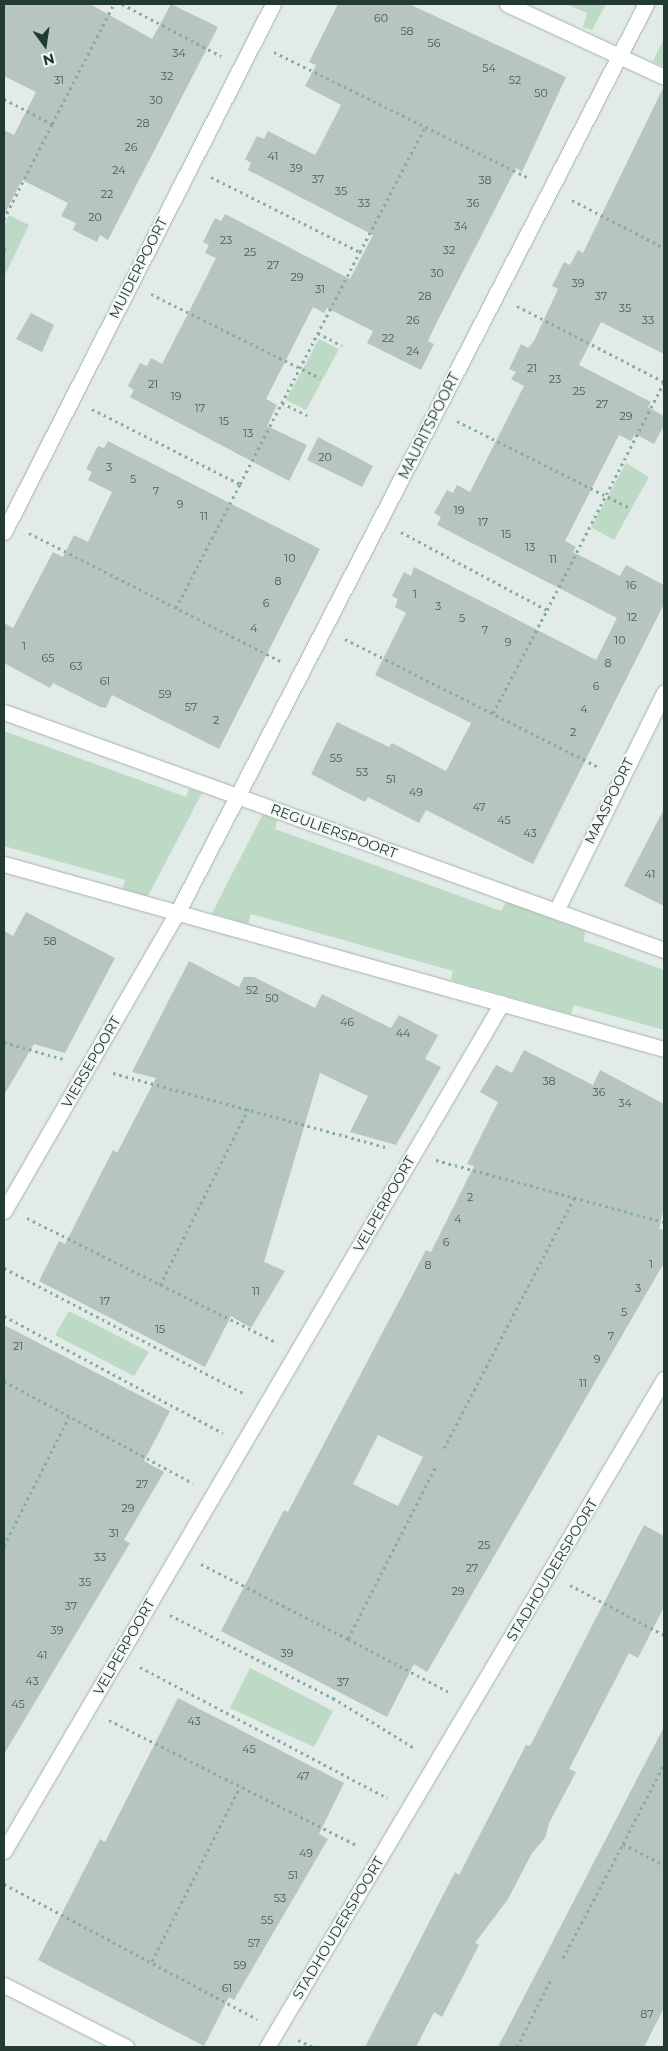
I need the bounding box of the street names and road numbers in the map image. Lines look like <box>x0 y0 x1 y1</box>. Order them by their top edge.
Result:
street label: MUIDERPOORT <box>105 215 171 321</box>
street label: MAURITSPOORT <box>395 370 463 482</box>
street label: MAASPOORT <box>581 755 637 847</box>
street label: REGULIERSPOORT <box>268 800 400 862</box>
street label: VIERSEPOORT <box>58 1013 124 1111</box>
street label: VELPERPOORT <box>350 1153 418 1255</box>
street label: STADHOUDERSPOORT <box>503 1496 601 1644</box>
street label: VELPERPOORT <box>90 1596 158 1698</box>
street label: STADHOUDERSPOORT <box>289 1854 387 2002</box>

